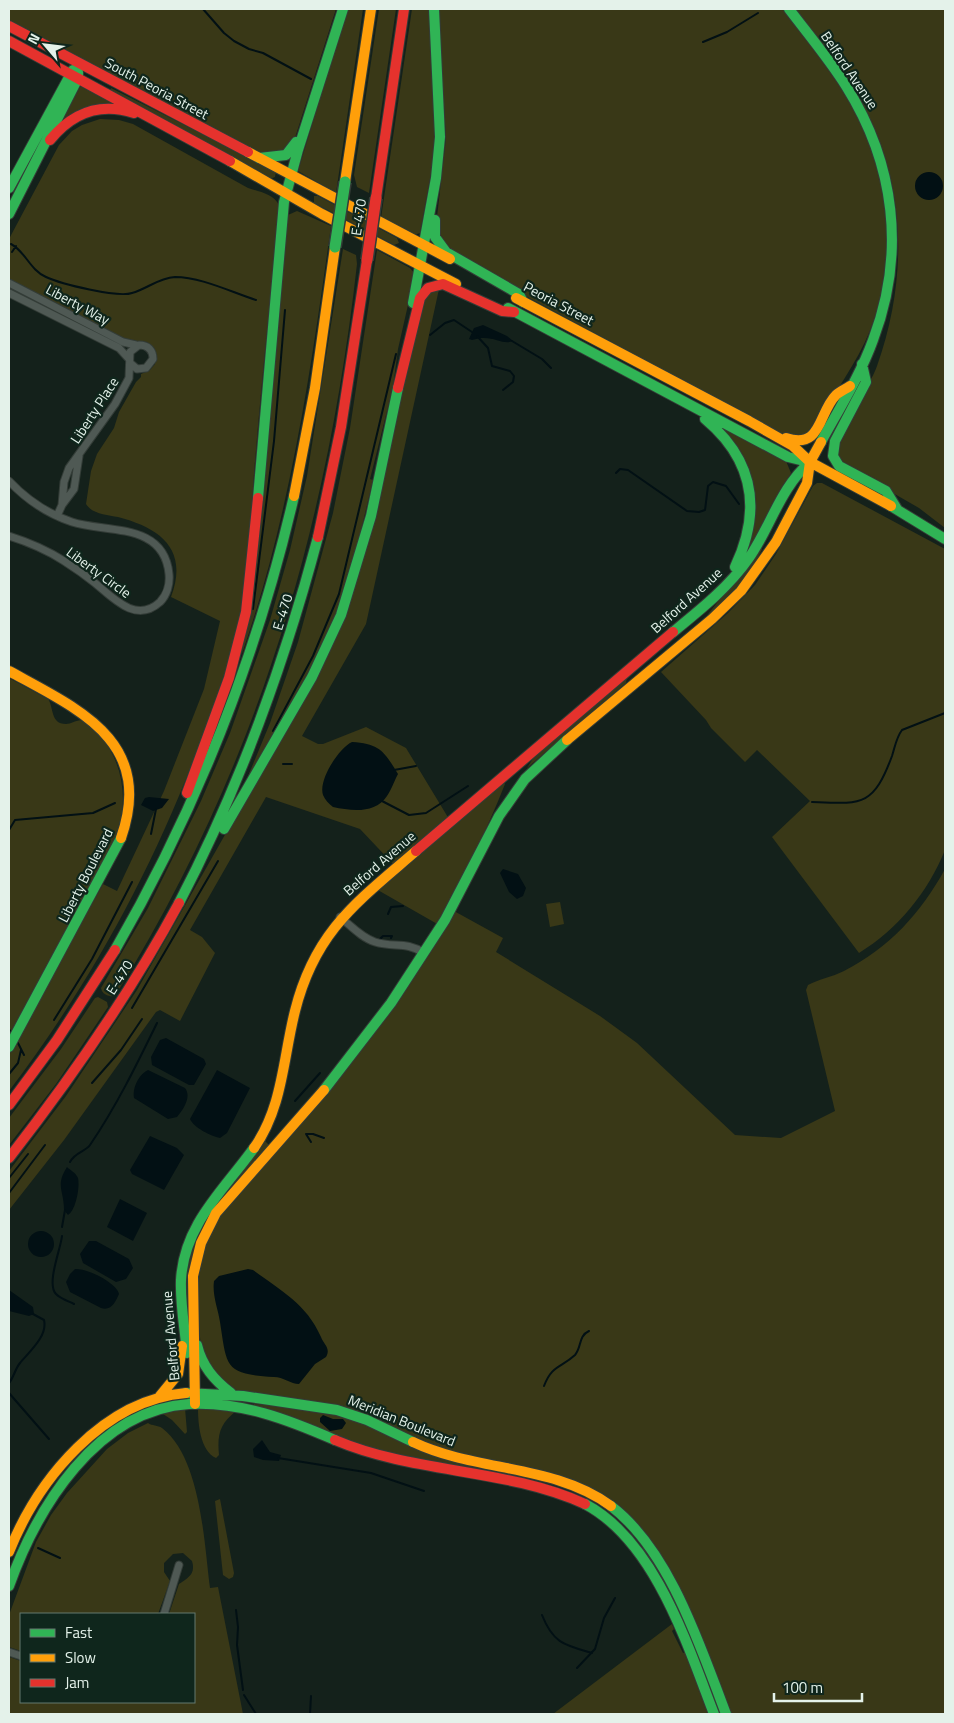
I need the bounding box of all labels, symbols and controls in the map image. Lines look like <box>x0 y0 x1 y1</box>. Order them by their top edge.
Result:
north arrow <box>20 20 70 70</box>
street label: Belford Avenue <box>816 27 884 113</box>
text: N <box>22 29 45 48</box>
street label: South Peoria Street <box>101 52 213 124</box>
street label: E-470 <box>345 197 371 237</box>
street label: Peoria Street <box>520 276 598 330</box>
street label: Liberty Way <box>42 278 114 330</box>
street label: Liberty Place <box>65 373 123 447</box>
street label: Liberty Circle <box>62 541 136 603</box>
street label: Belford Avenue <box>646 562 726 638</box>
street label: E-470 <box>267 591 298 633</box>
street label: Liberty Boulevard <box>52 824 118 926</box>
street label: Belford Avenue <box>338 826 420 900</box>
street label: E-470 <box>100 956 138 998</box>
street label: Belford Avenue <box>156 1290 184 1382</box>
street label: Meridian Boulevard <box>345 1389 459 1451</box>
legend <box>20 1613 195 1703</box>
text: Fast <box>65 1621 93 1644</box>
text: Slow <box>65 1646 96 1669</box>
scale bar <box>774 1670 862 1702</box>
text: Jam <box>65 1671 89 1694</box>
text: 100 m <box>782 1676 823 1699</box>

